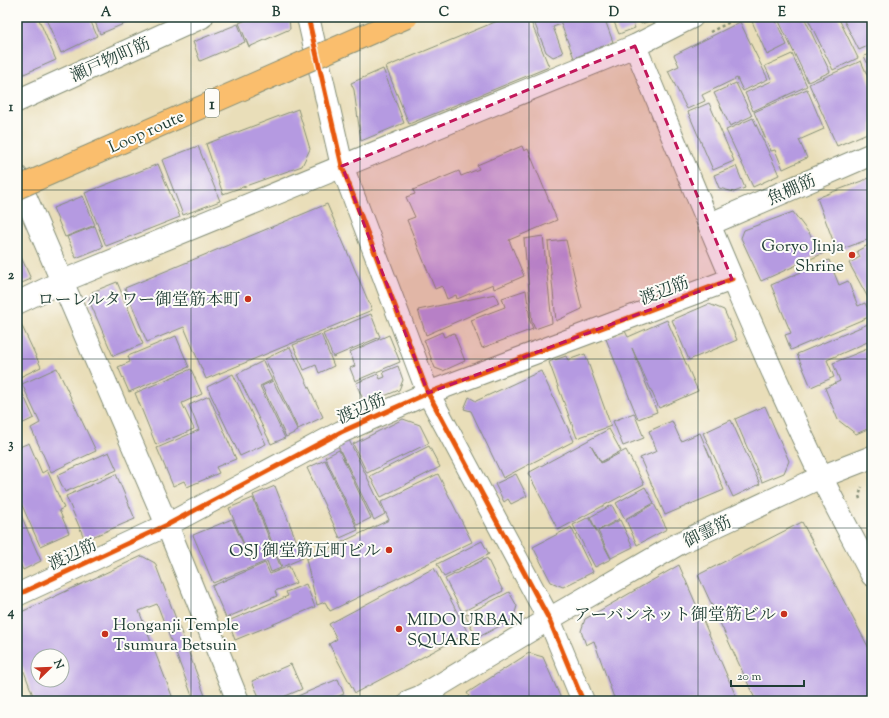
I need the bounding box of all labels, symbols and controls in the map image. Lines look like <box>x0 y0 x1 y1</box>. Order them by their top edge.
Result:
text: A <box>101 4 112 22</box>
text: B <box>272 4 281 22</box>
text: C <box>439 4 449 22</box>
text: D <box>609 4 619 22</box>
text: E <box>778 4 786 22</box>
street label: 瀬戸物町筋 <box>67 33 155 89</box>
road number: 1 <box>205 89 219 117</box>
text: 1 <box>9 99 14 117</box>
street label: Loop route <box>105 105 189 160</box>
street label: 魚棚筋 <box>764 169 820 212</box>
place label: Goryo Jinja Shrine <box>761 235 844 279</box>
marker: Goryo Jinja Shrine <box>847 250 857 260</box>
text: 2 <box>8 267 15 285</box>
street label: 渡辺筋 <box>637 272 693 312</box>
place label: ローレルタワー御堂筋本町 <box>37 289 240 313</box>
marker: ローレルタワー御堂筋本町 <box>243 294 253 304</box>
street label: 渡辺筋 <box>334 388 390 431</box>
text: 3 <box>8 436 14 454</box>
street label: 御霊筋 <box>680 511 736 555</box>
street label: 渡辺筋 <box>45 534 101 577</box>
place label: OSJ 御堂筋瓦町ビル <box>229 540 381 564</box>
marker: OSJ 御堂筋瓦町ビル <box>384 545 394 555</box>
text: 4 <box>7 604 15 622</box>
place label: アーバンネット御堂筋ビル <box>574 604 776 628</box>
place label: MIDO URBAN SQUARE <box>407 609 523 653</box>
marker: アーバンネット御堂筋ビル <box>779 609 789 619</box>
place label: Honganji Temple Tsumura Betsuin <box>113 614 239 658</box>
marker: MIDO URBAN SQUARE <box>394 624 404 634</box>
marker: Honganji Temple Tsumura Betsuin <box>100 629 110 639</box>
north arrow <box>30 648 70 688</box>
text: N <box>49 656 67 672</box>
scale bar <box>731 662 804 688</box>
text: 20 m <box>737 668 762 686</box>

